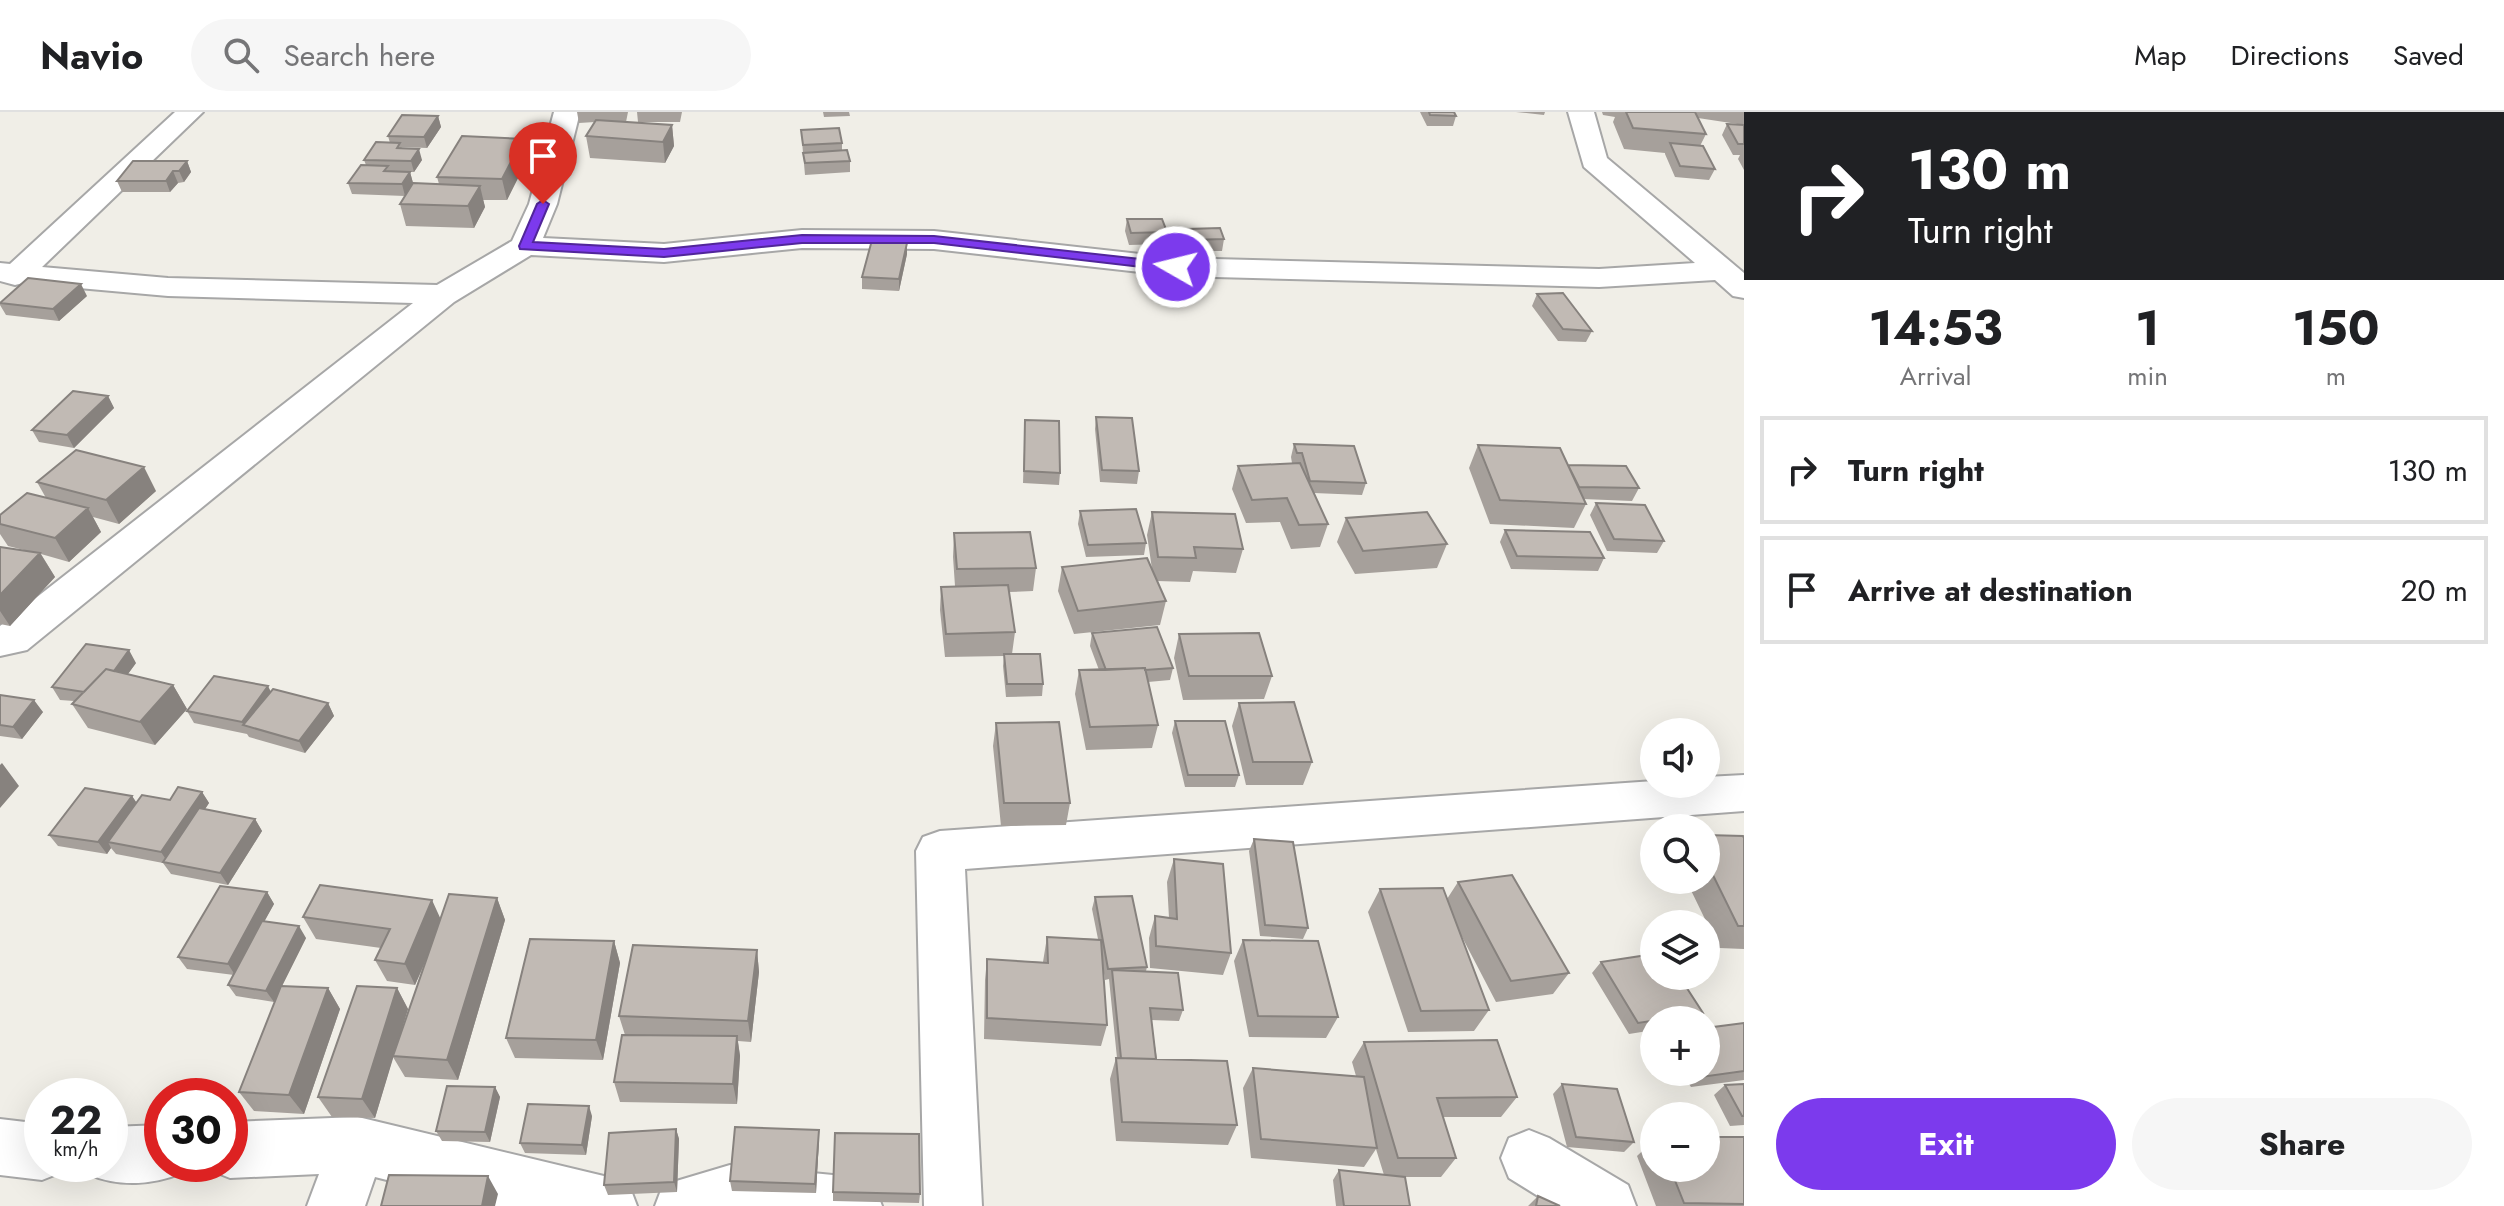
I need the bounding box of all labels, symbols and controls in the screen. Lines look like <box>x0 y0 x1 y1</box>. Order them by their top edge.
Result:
search box <box>191 19 751 91</box>
text: Navio <box>40 28 143 83</box>
icon: search <box>219 33 263 77</box>
text: Search here <box>283 34 435 77</box>
text: Map <box>2134 35 2186 76</box>
text: Directions <box>2230 35 2349 76</box>
text: Saved <box>2393 35 2464 76</box>
pin <box>509 122 577 204</box>
text: 130 m <box>1908 129 2071 210</box>
icon: arrive <box>521 134 565 178</box>
icon: right <box>1776 144 1880 248</box>
text: Turn right <box>1908 204 2053 256</box>
position arrow <box>1134 225 1218 309</box>
text: 14:53 <box>1868 294 2003 363</box>
text: 1 <box>2135 294 2160 363</box>
text: 150 <box>2292 294 2380 363</box>
text: Arrival <box>1900 357 1971 395</box>
text: min <box>2127 357 2168 395</box>
text: m <box>2326 357 2346 395</box>
icon: right <box>1780 448 1824 492</box>
text: Turn right <box>1848 449 1984 492</box>
text: 130 m <box>2388 449 2468 492</box>
icon: arrive <box>1780 568 1824 612</box>
text: Arrive at destination <box>1848 569 2133 612</box>
text: 20 m <box>2401 569 2468 612</box>
map controls <box>1640 718 1720 1182</box>
button: sound <box>1640 718 1720 798</box>
button: search <box>1640 814 1720 894</box>
button: layers <box>1640 910 1720 990</box>
button: + <box>1640 1006 1720 1086</box>
speed limit sign: 30 <box>144 1078 248 1182</box>
text: 22 <box>50 1091 102 1149</box>
button: Exit <box>1776 1098 2116 1190</box>
button: Share <box>2132 1098 2472 1190</box>
button: − <box>1640 1102 1720 1182</box>
text: km/h <box>53 1135 99 1164</box>

